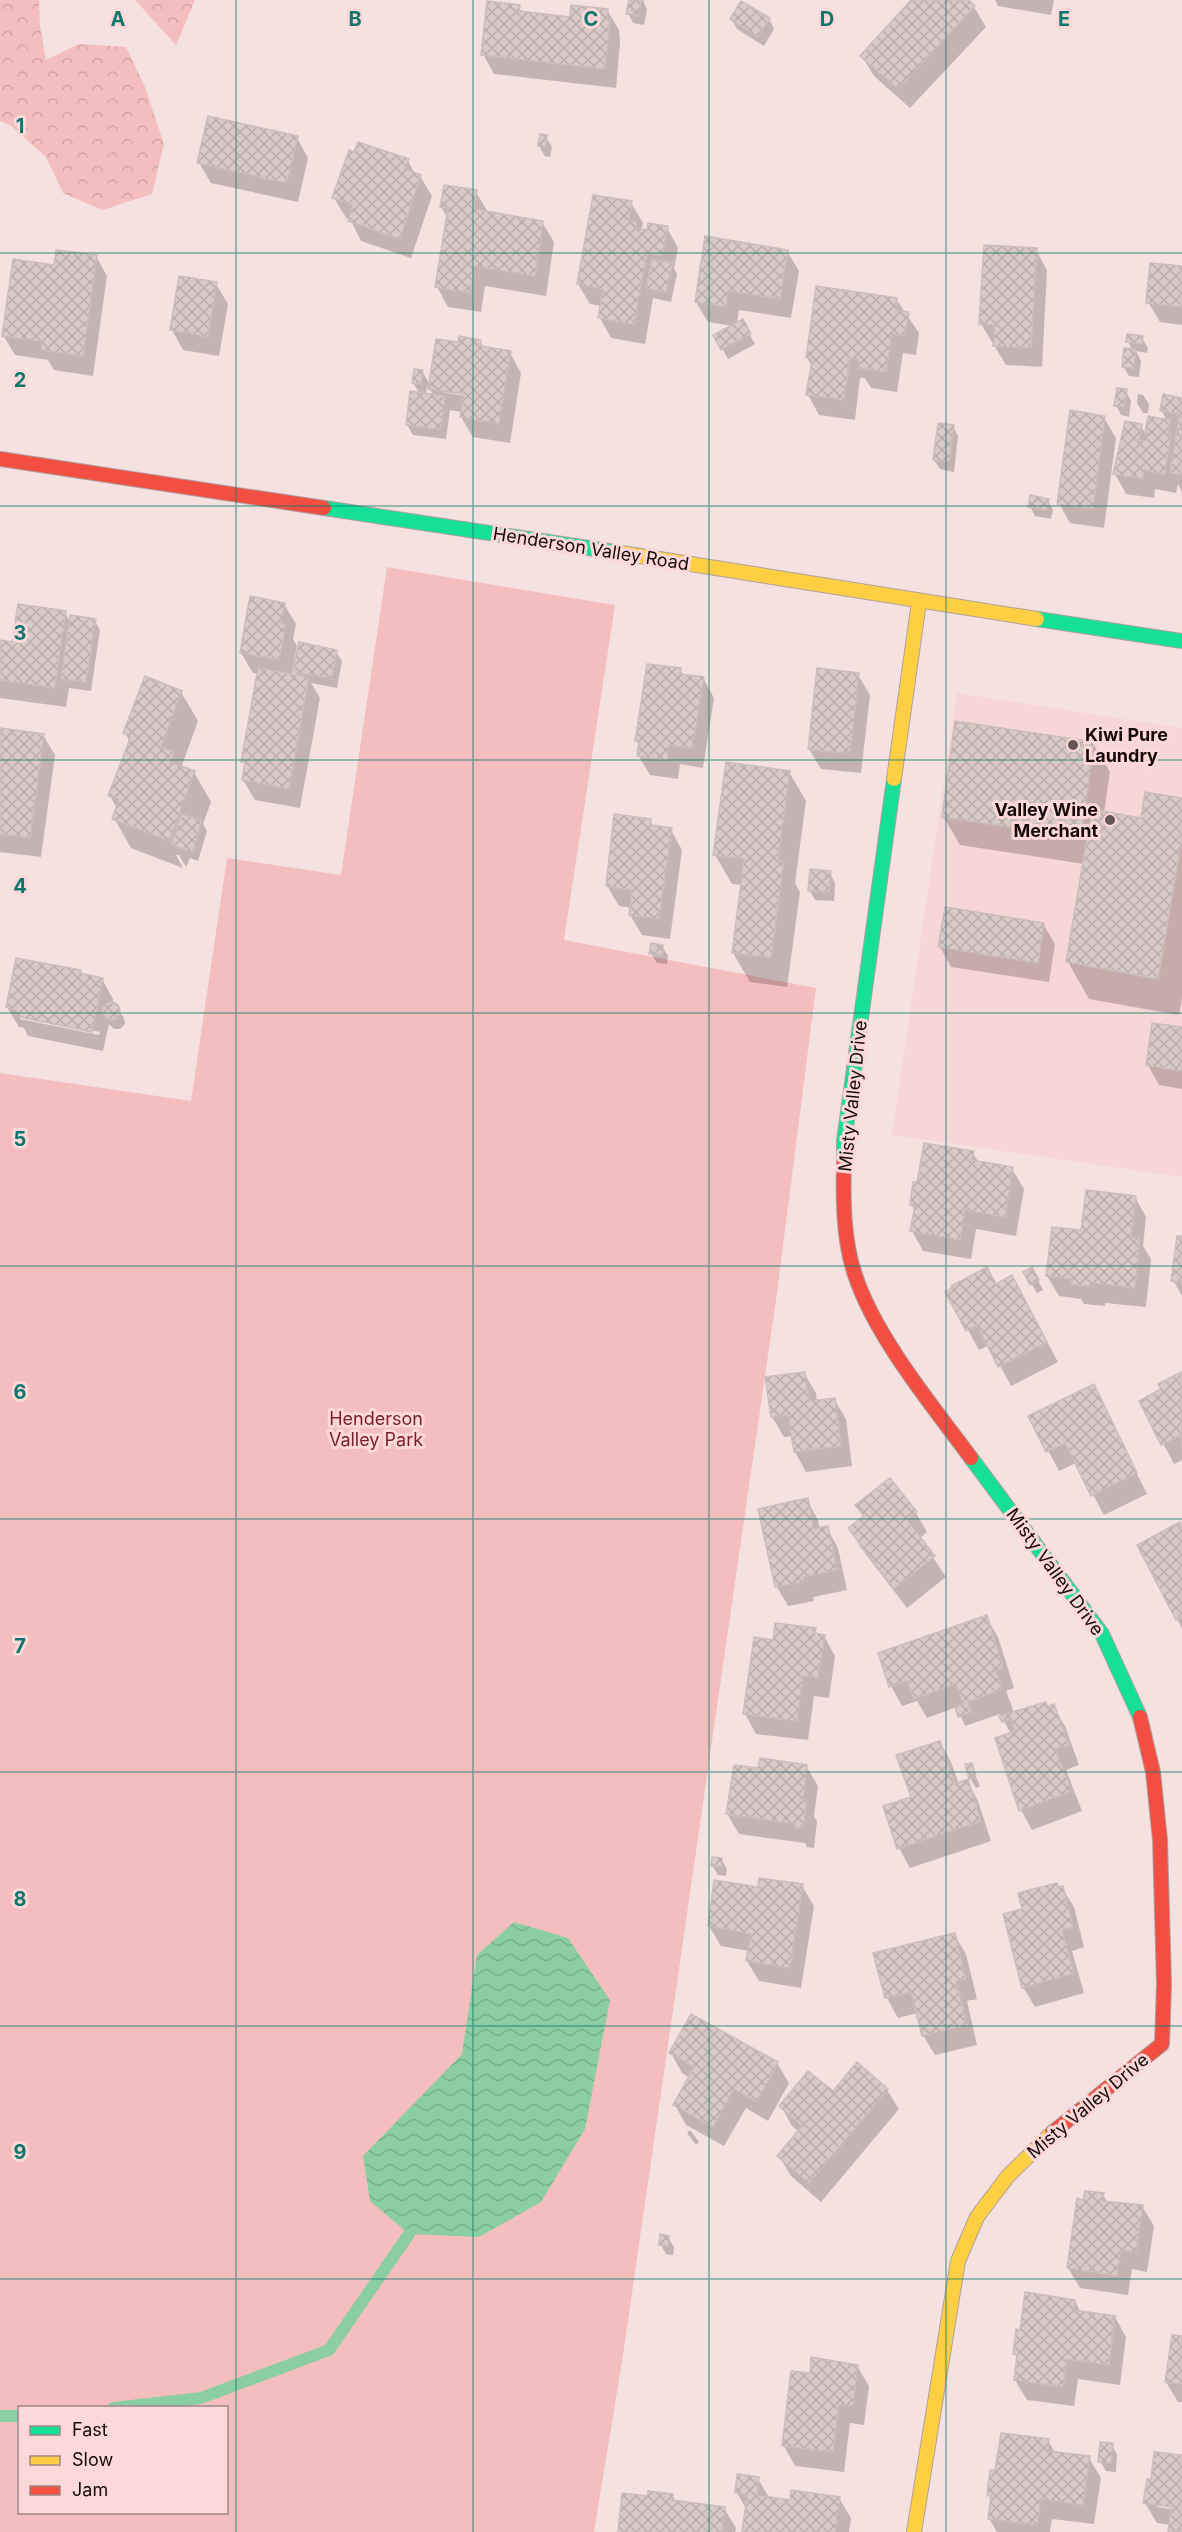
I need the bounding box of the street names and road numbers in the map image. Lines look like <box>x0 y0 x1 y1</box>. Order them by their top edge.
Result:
street label: Henderson Valley Road <box>492 523 690 574</box>
street label: Misty Valley Drive <box>834 1019 871 1173</box>
street label: Misty Valley Drive <box>1002 1504 1109 1639</box>
street label: Misty Valley Drive <box>1023 2049 1153 2162</box>

